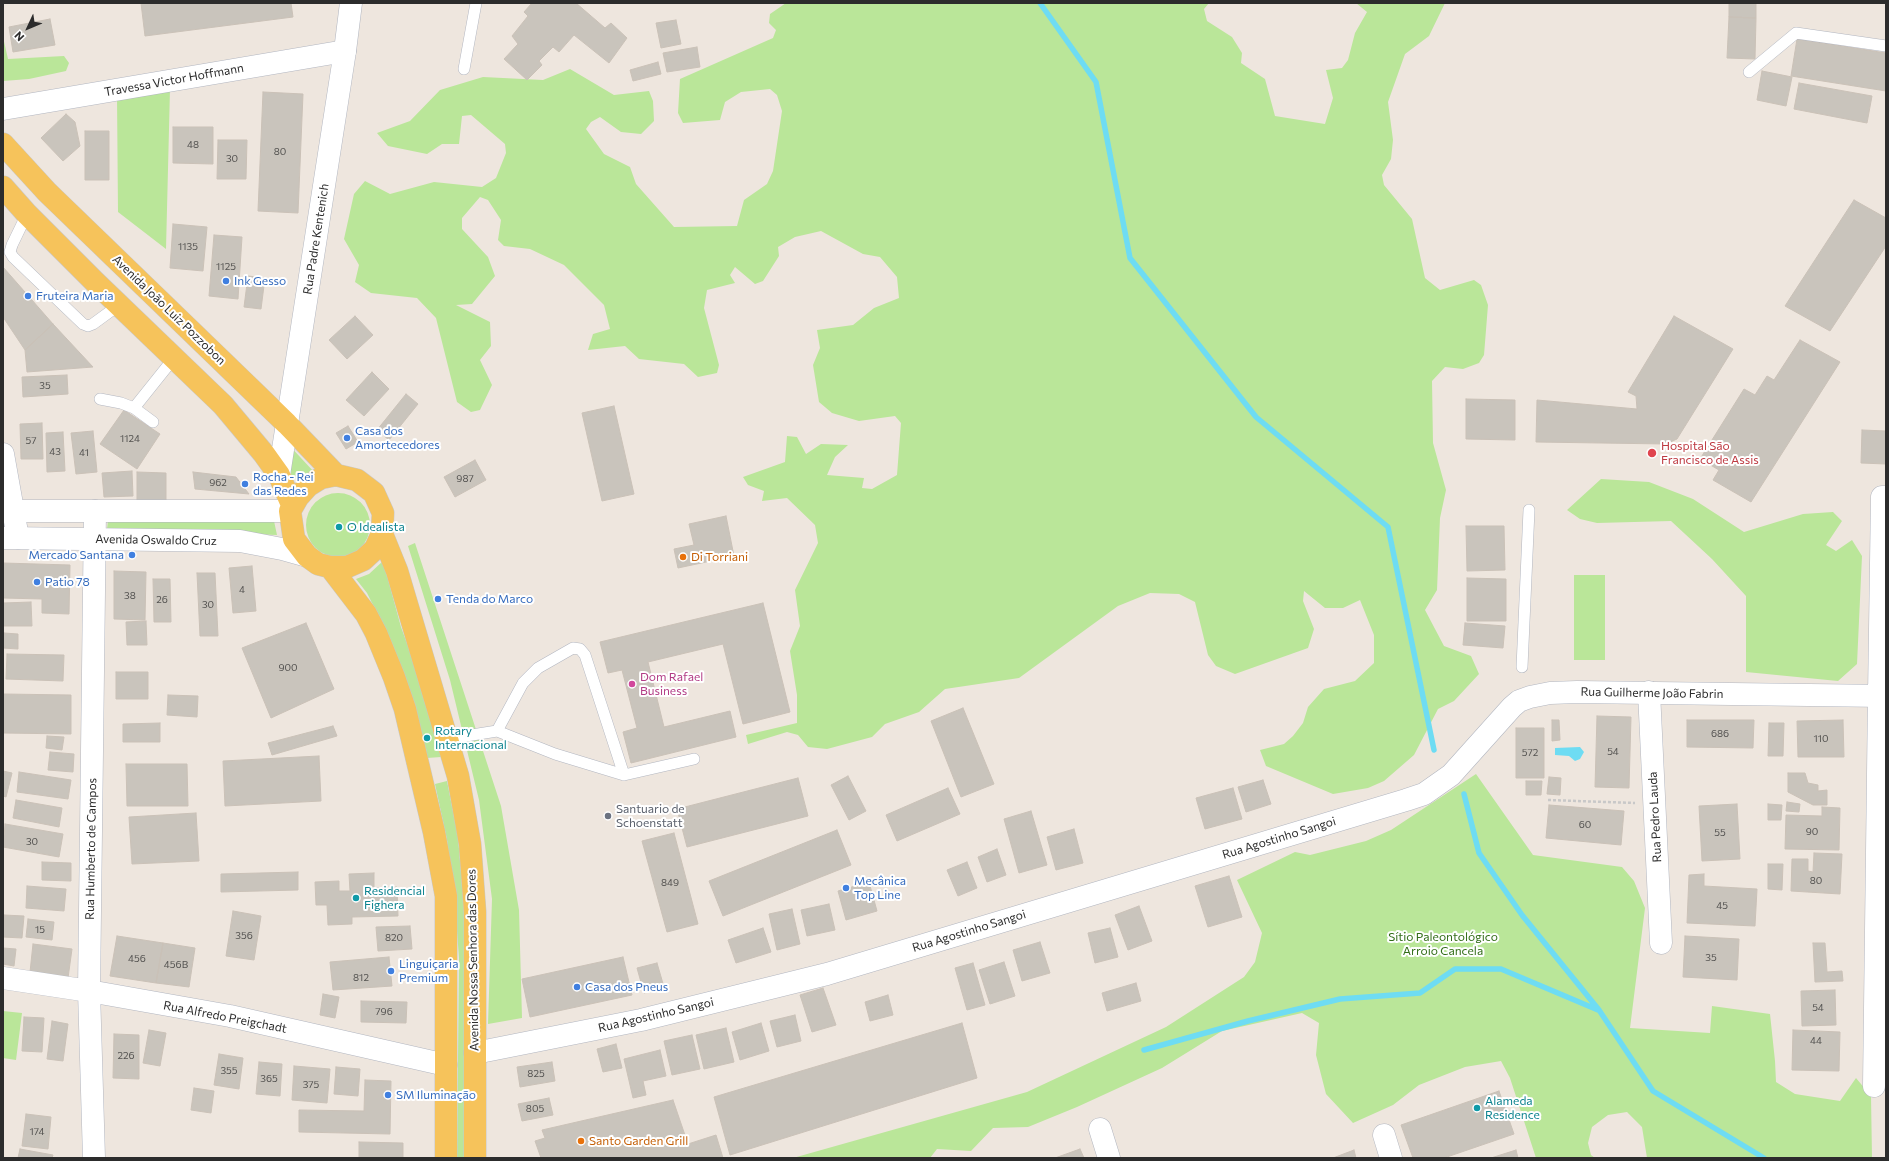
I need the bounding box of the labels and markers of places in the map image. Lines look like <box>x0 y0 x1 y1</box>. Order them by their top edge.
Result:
place label: Ink Gesso <box>234 274 286 288</box>
marker: Ink Gesso <box>221 276 231 286</box>
place label: Fruteira Maria <box>36 289 113 303</box>
marker: Fruteira Maria <box>23 291 33 301</box>
place label: Casa dos Amortecedores <box>355 424 440 452</box>
marker: Casa dos Amortecedores <box>342 433 352 443</box>
place label: Hospital São Francisco de Assis <box>1661 439 1759 467</box>
marker: Hospital São Francisco de Assis <box>1646 447 1658 459</box>
place label: Rocha - Rei das Redes <box>253 470 314 498</box>
marker: Rocha - Rei das Redes <box>240 479 250 489</box>
place label: O Idealista <box>347 520 405 534</box>
marker: O Idealista <box>334 522 344 532</box>
place label: Mercado Santana <box>28 548 124 562</box>
marker: Mercado Santana <box>127 550 137 560</box>
place label: Di Torriani <box>691 550 748 564</box>
marker: Di Torriani <box>678 552 688 562</box>
place label: Patio 78 <box>45 575 90 589</box>
marker: Patio 78 <box>32 577 42 587</box>
place label: Tenda do Marco <box>446 592 533 606</box>
marker: Tenda do Marco <box>433 594 443 604</box>
place label: Dom Rafael Business <box>640 670 703 698</box>
marker: Dom Rafael Business <box>627 679 637 689</box>
place label: Rotary Internacional <box>435 724 507 752</box>
marker: Rotary Internacional <box>422 733 432 743</box>
place label: Santuario de Schoenstatt <box>616 802 685 830</box>
marker: Santuario de Schoenstatt <box>603 811 613 821</box>
place label: Mecânica Top Line <box>854 874 906 902</box>
marker: Mecânica Top Line <box>841 883 851 893</box>
place label: Residencial Fighera <box>364 884 425 912</box>
marker: Residencial Fighera <box>351 893 361 903</box>
place label: Linguiçaria Premium <box>399 957 458 985</box>
marker: Linguiçaria Premium <box>386 966 396 976</box>
place label: Casa dos Pneus <box>585 980 668 994</box>
marker: Casa dos Pneus <box>572 982 582 992</box>
place label: SM Iluminação <box>396 1088 476 1102</box>
marker: SM Iluminação <box>383 1090 393 1100</box>
place label: Alameda Residence <box>1485 1094 1540 1122</box>
marker: Alameda Residence <box>1472 1103 1482 1113</box>
place label: Santo Garden Grill <box>589 1134 688 1148</box>
marker: Santo Garden Grill <box>576 1136 586 1146</box>

